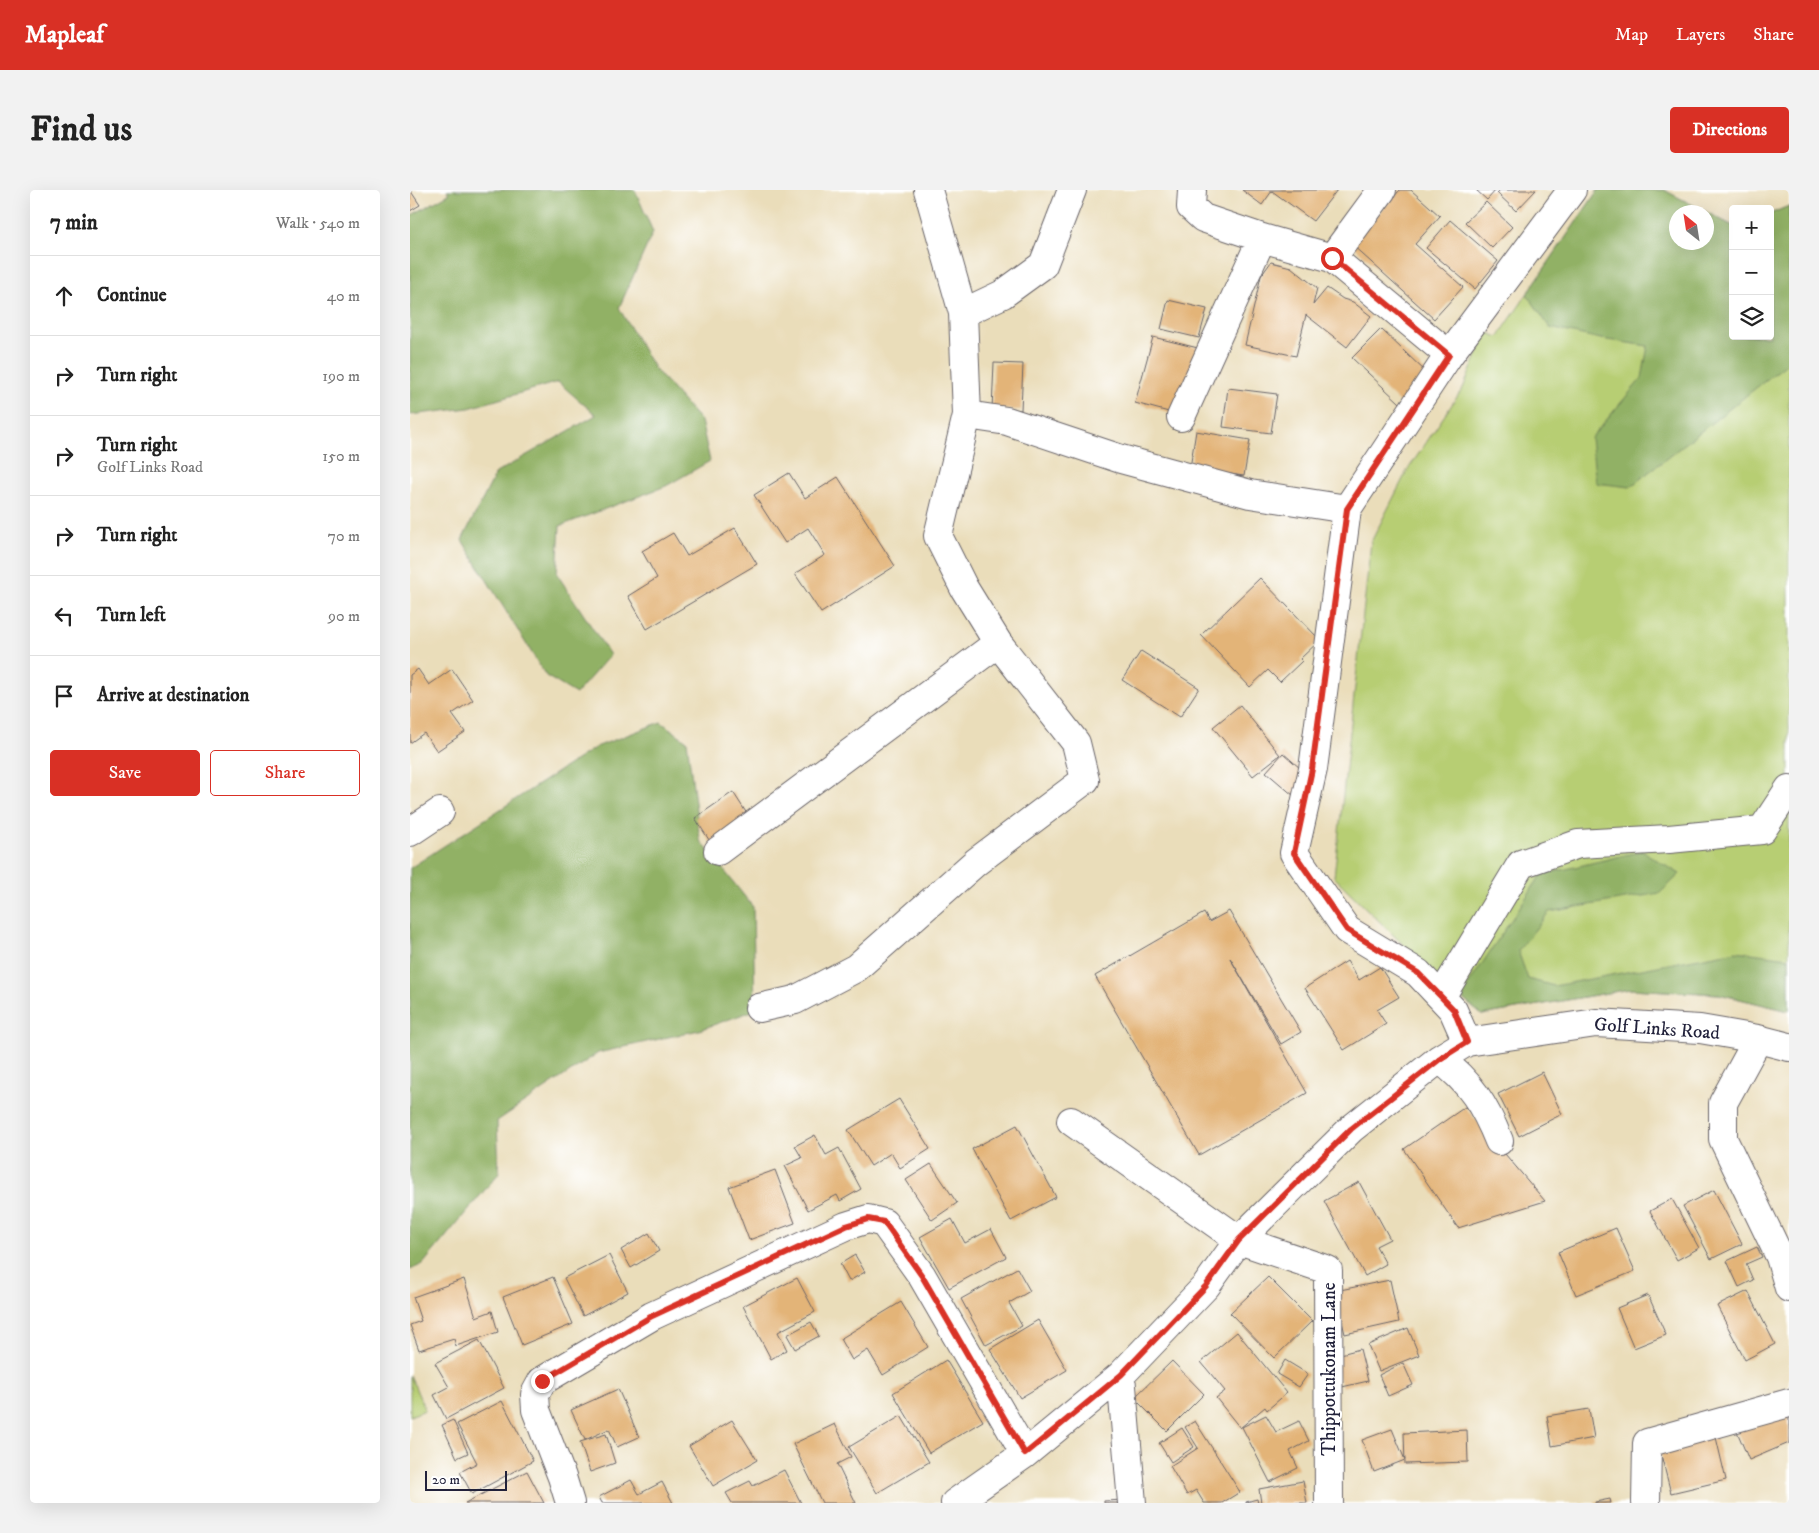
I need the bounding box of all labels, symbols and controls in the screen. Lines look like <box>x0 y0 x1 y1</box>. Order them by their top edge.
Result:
text: Mapleaf <box>25 20 104 50</box>
text: Map <box>1615 24 1648 46</box>
text: Layers <box>1676 24 1725 46</box>
text: Share <box>1753 24 1794 46</box>
button: Directions <box>1670 107 1789 153</box>
text: Find us <box>30 108 132 152</box>
north arrow <box>1669 205 1714 250</box>
map controls <box>1729 205 1774 340</box>
button: + <box>1729 205 1774 250</box>
text: 7 min <box>50 210 98 236</box>
text: Walk · 540 m <box>276 213 360 233</box>
route start <box>1321 247 1344 270</box>
button: − <box>1729 250 1774 295</box>
icon: ahead <box>50 282 78 310</box>
text: Continue <box>97 284 167 307</box>
text: 40 m <box>327 286 360 306</box>
button: layers <box>1729 295 1774 340</box>
icon: right <box>50 362 78 390</box>
text: Turn right <box>97 364 177 387</box>
text: 190 m <box>322 366 360 386</box>
text: Turn right <box>97 434 177 457</box>
icon: right <box>50 442 78 470</box>
text: 150 m <box>322 446 360 466</box>
text: Golf Links Road <box>97 457 203 477</box>
icon: right <box>50 522 78 550</box>
text: Turn right <box>97 524 177 547</box>
text: 70 m <box>328 526 360 546</box>
icon: left <box>50 602 78 630</box>
text: Turn left <box>97 604 166 627</box>
text: 90 m <box>328 606 360 626</box>
icon: arrive <box>50 682 78 710</box>
text: Arrive at destination <box>97 684 249 707</box>
button: Save <box>50 750 200 796</box>
button: Share <box>210 750 360 796</box>
street label: Golf Links Road <box>1593 1013 1721 1045</box>
street label: Thippottukonam Lane <box>1318 1282 1341 1456</box>
route end <box>531 1370 554 1393</box>
scale bar <box>425 1468 508 1491</box>
text: 20 m <box>432 1471 460 1489</box>

